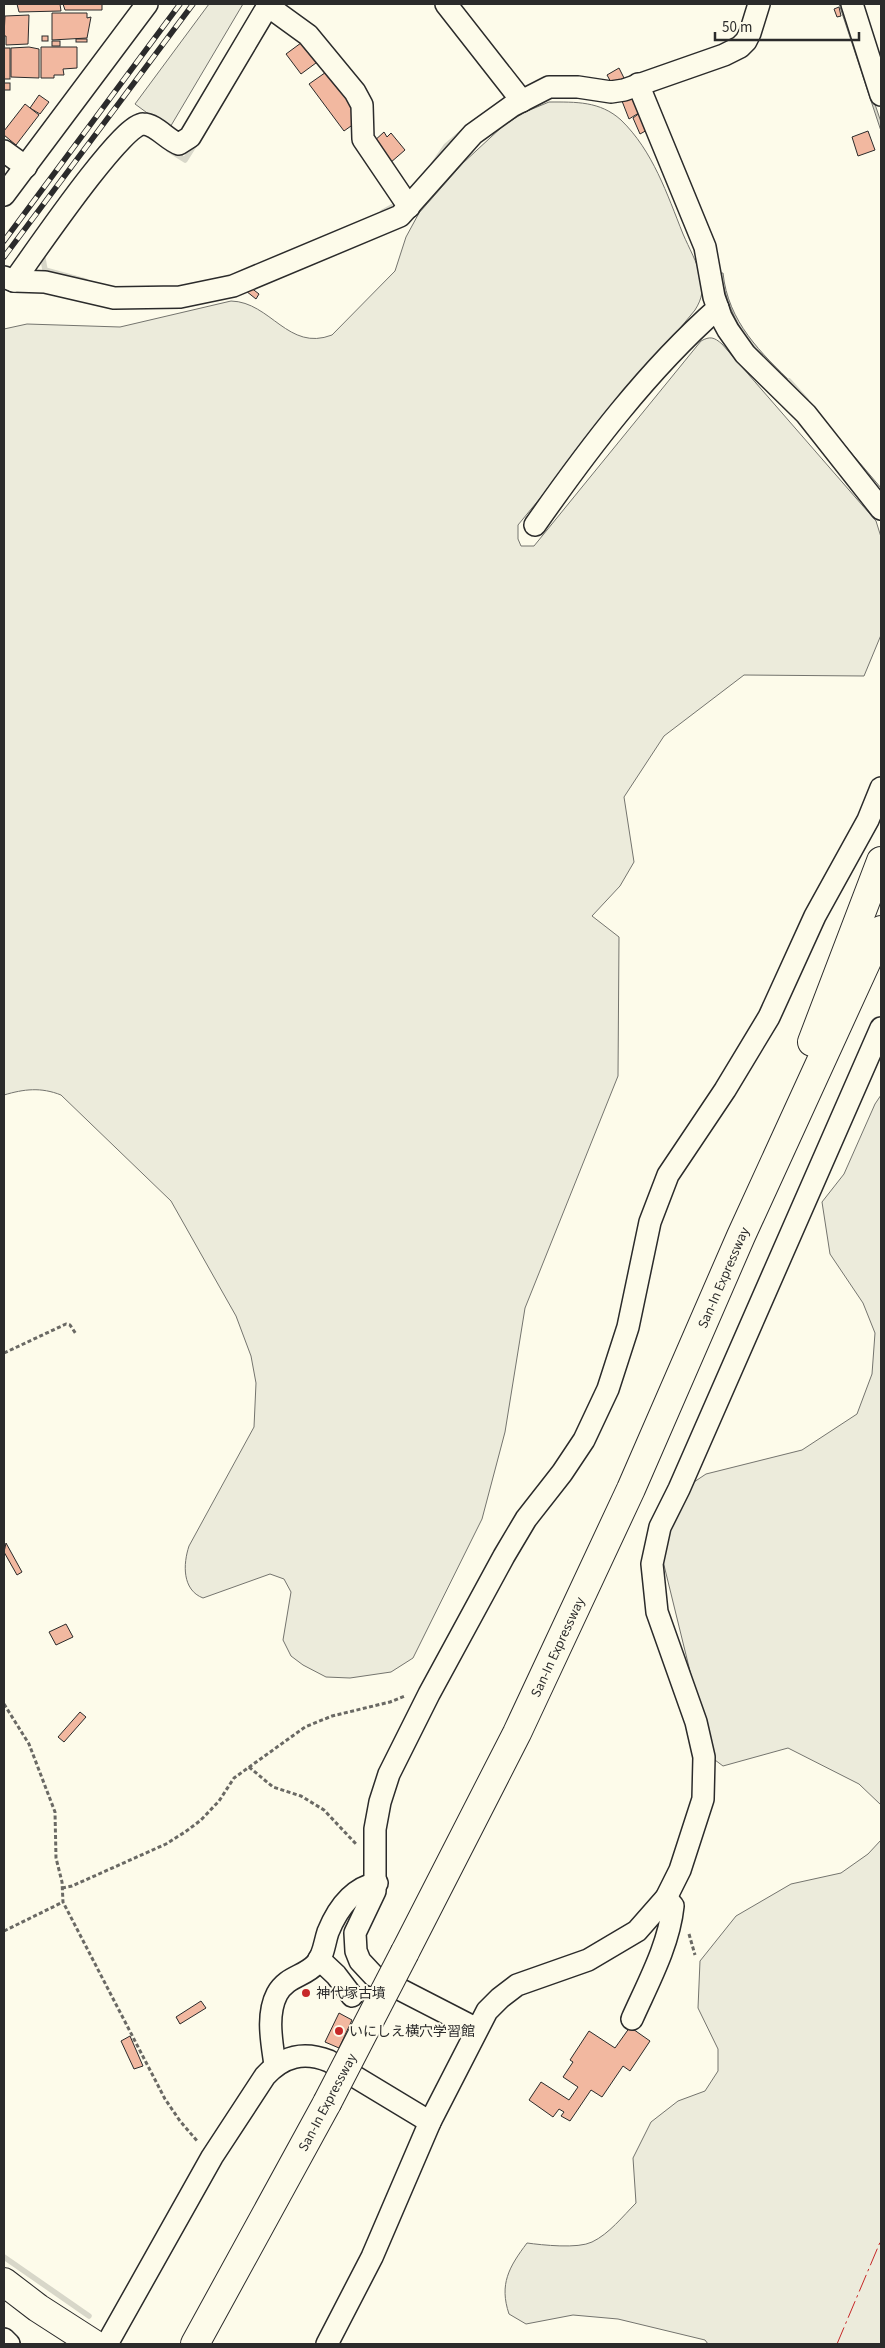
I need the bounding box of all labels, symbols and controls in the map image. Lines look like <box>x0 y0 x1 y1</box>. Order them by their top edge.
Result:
scale bar <box>715 10 859 42</box>
text: 50 m <box>722 17 752 38</box>
street label: San-In Expressway <box>693 1223 755 1332</box>
street label: San-In Expressway <box>526 1593 590 1701</box>
place label: 神代塚古墳 <box>316 1984 386 2004</box>
marker: 神代塚古墳 <box>300 1987 312 1999</box>
place label: いにしえ横穴学習館 <box>349 2022 475 2042</box>
marker: いにしえ横穴学習館 <box>333 2025 345 2037</box>
street label: San-In Expressway <box>294 2049 362 2155</box>

